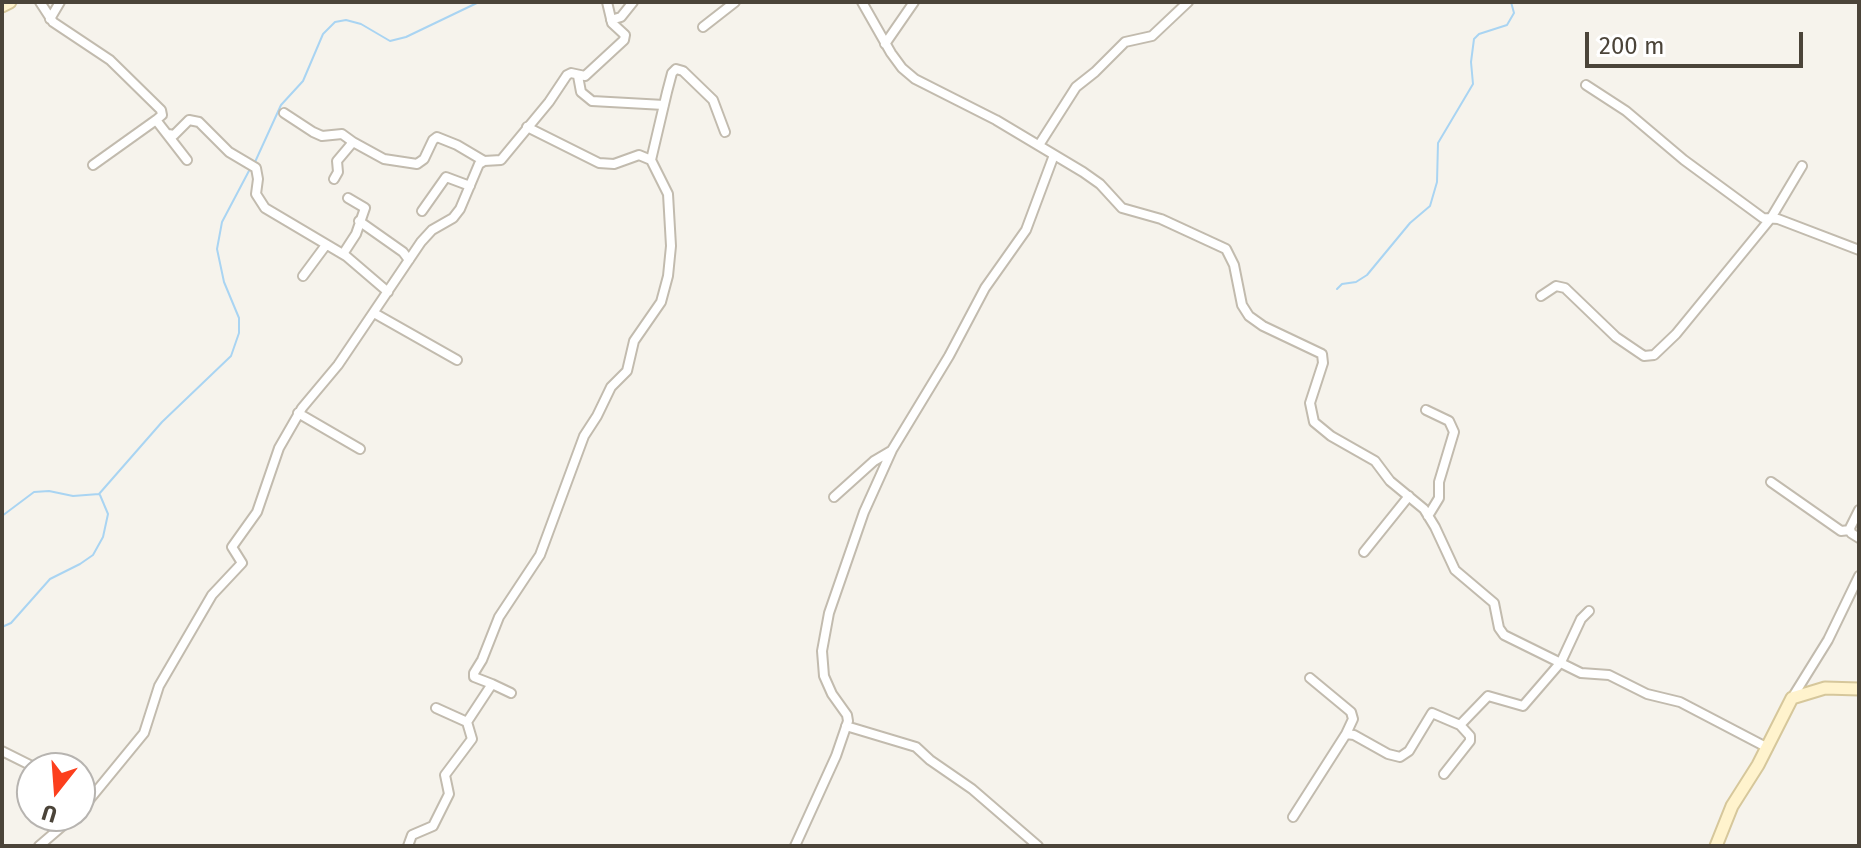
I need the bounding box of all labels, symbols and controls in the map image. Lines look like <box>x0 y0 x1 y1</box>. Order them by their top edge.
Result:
scale bar <box>1589 16 1807 66</box>
text: 200 m <box>1599 32 1665 60</box>
north arrow <box>16 752 96 832</box>
text: U <box>39 799 60 829</box>

